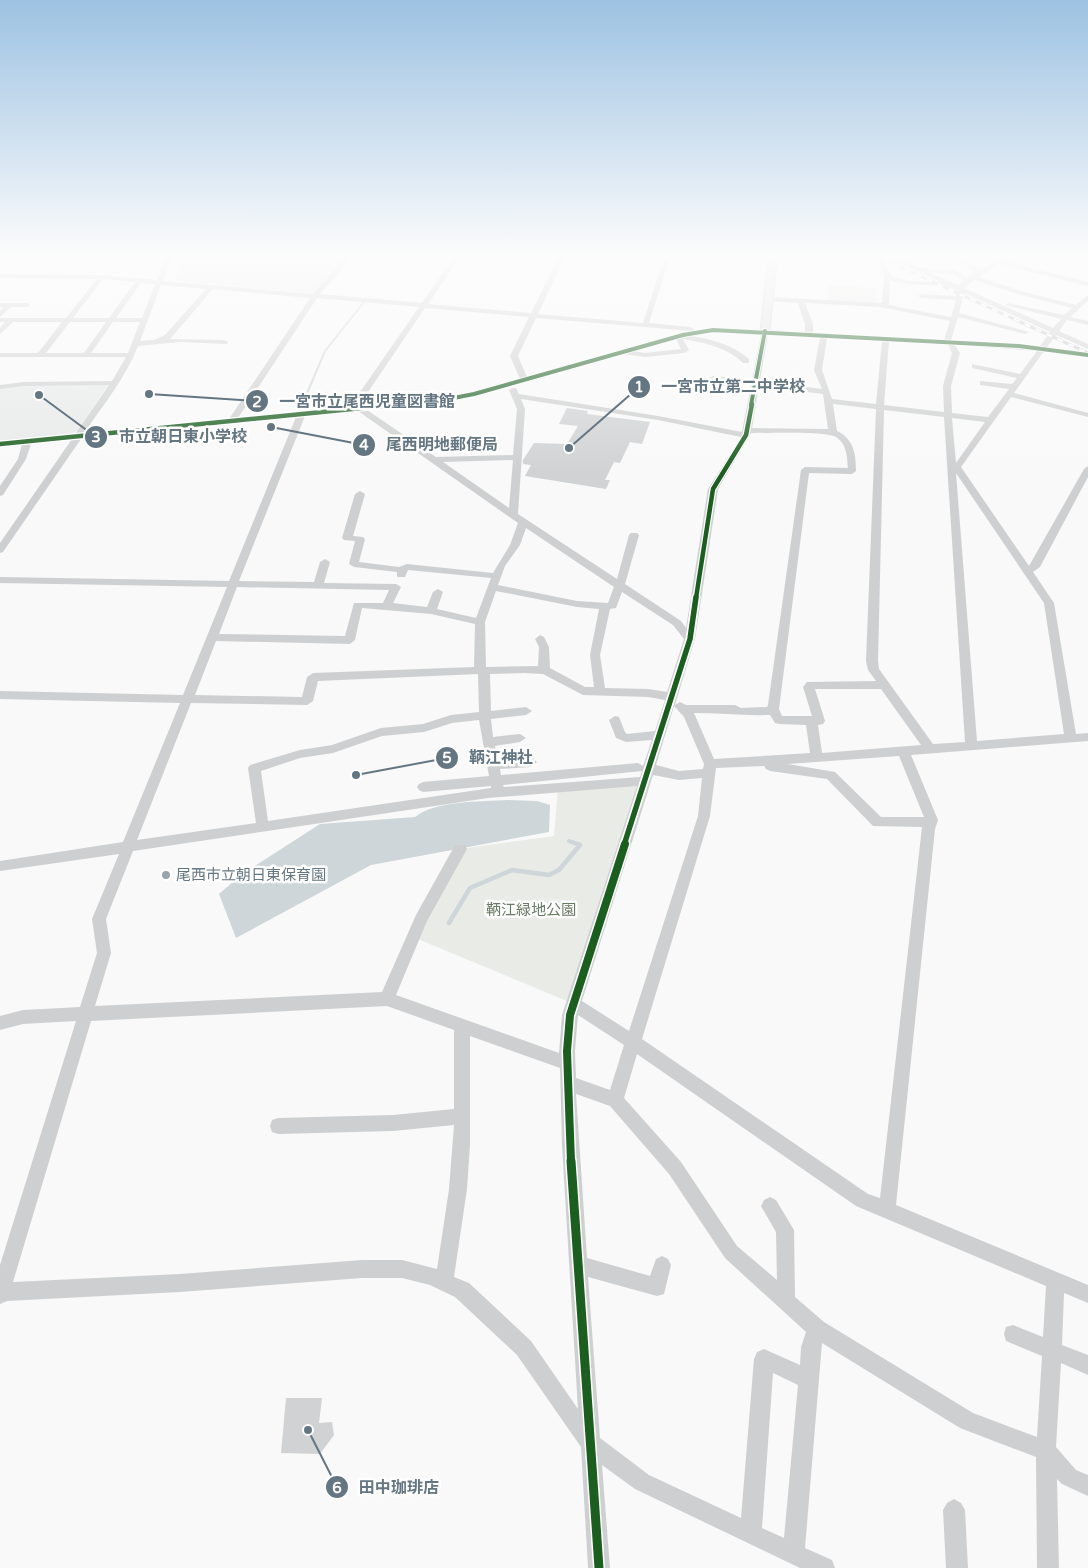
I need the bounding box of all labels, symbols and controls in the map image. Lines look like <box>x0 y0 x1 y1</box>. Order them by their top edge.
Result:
callout: 一宮市立第二中学校 <box>626 371 815 402</box>
text: 一宮市立第二中学校 <box>661 377 805 397</box>
text: 1 <box>634 378 644 396</box>
callout: 一宮市立尾西児童図書館 <box>244 386 465 417</box>
text: 一宮市立尾西児童図書館 <box>279 392 455 412</box>
text: 2 <box>252 393 262 411</box>
callout: 市立朝日東小学校 <box>84 421 257 452</box>
text: 市立朝日東小学校 <box>119 427 247 447</box>
text: 3 <box>91 428 101 446</box>
callout: 尾西明地郵便局 <box>351 429 508 460</box>
text: 尾西明地郵便局 <box>386 435 498 455</box>
text: 4 <box>359 436 369 454</box>
callout: 鞆江神社 <box>434 742 543 773</box>
text: 鞆江神社 <box>469 748 533 768</box>
text: 5 <box>442 749 452 767</box>
place label: 尾西市立朝日東保育園 <box>176 866 326 884</box>
marker: 尾西市立朝日東保育園 <box>160 869 172 881</box>
park label: 鞆江緑地公園 <box>486 901 576 919</box>
callout: 田中珈琲店 <box>324 1472 449 1503</box>
text: 田中珈琲店 <box>359 1478 439 1498</box>
text: 6 <box>332 1479 342 1497</box>

